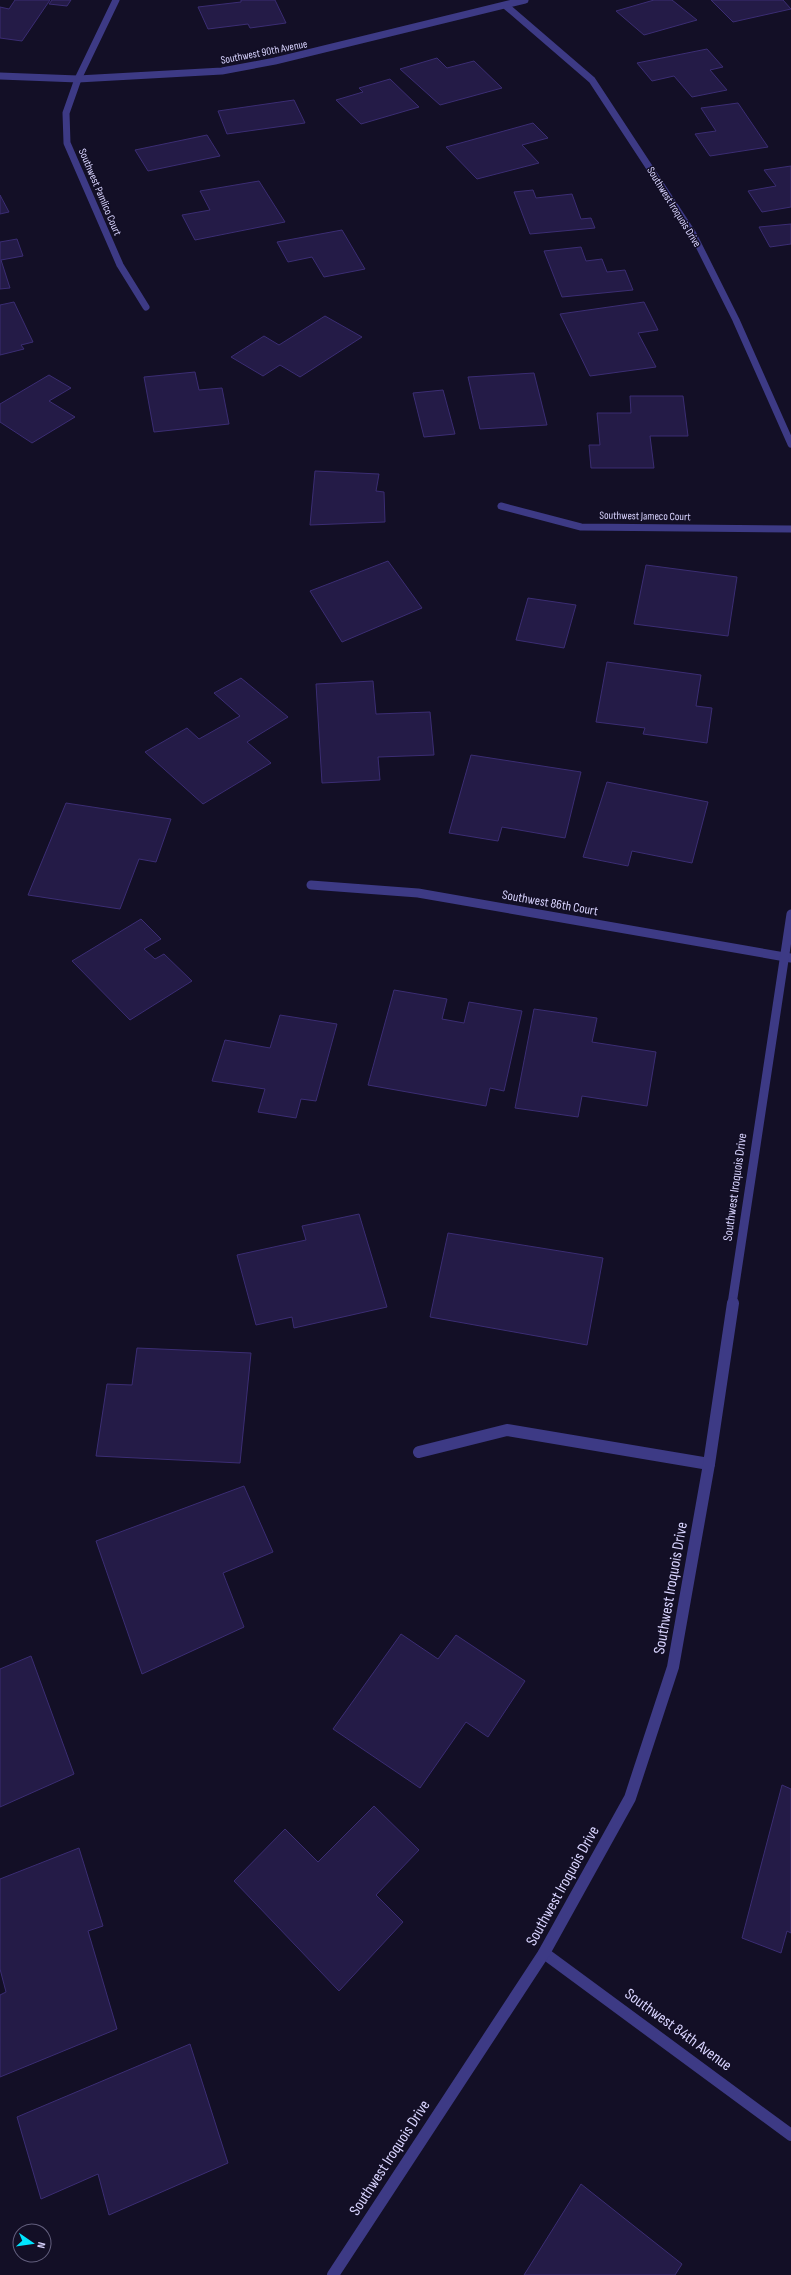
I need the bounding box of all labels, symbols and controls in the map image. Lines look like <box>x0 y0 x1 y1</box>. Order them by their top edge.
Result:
street label: Southwest 90th Avenue <box>220 37 308 67</box>
street label: Southwest Pamlico Court <box>76 146 124 238</box>
street label: Southwest Iroquois Drive <box>644 165 704 249</box>
street label: Southwest Jameco Court <box>599 509 691 523</box>
street label: Southwest 86th Court <box>501 887 599 919</box>
street label: Southwest Iroquois Drive <box>720 1132 750 1242</box>
street label: Southwest Iroquois Drive <box>650 1520 692 1656</box>
street label: Southwest Iroquois Drive <box>522 1823 604 1949</box>
street label: Southwest 84th Avenue <box>621 1985 735 2075</box>
street label: Southwest Iroquois Drive <box>346 2097 434 2219</box>
north arrow <box>12 2223 52 2263</box>
text: N <box>34 2241 48 2250</box>

